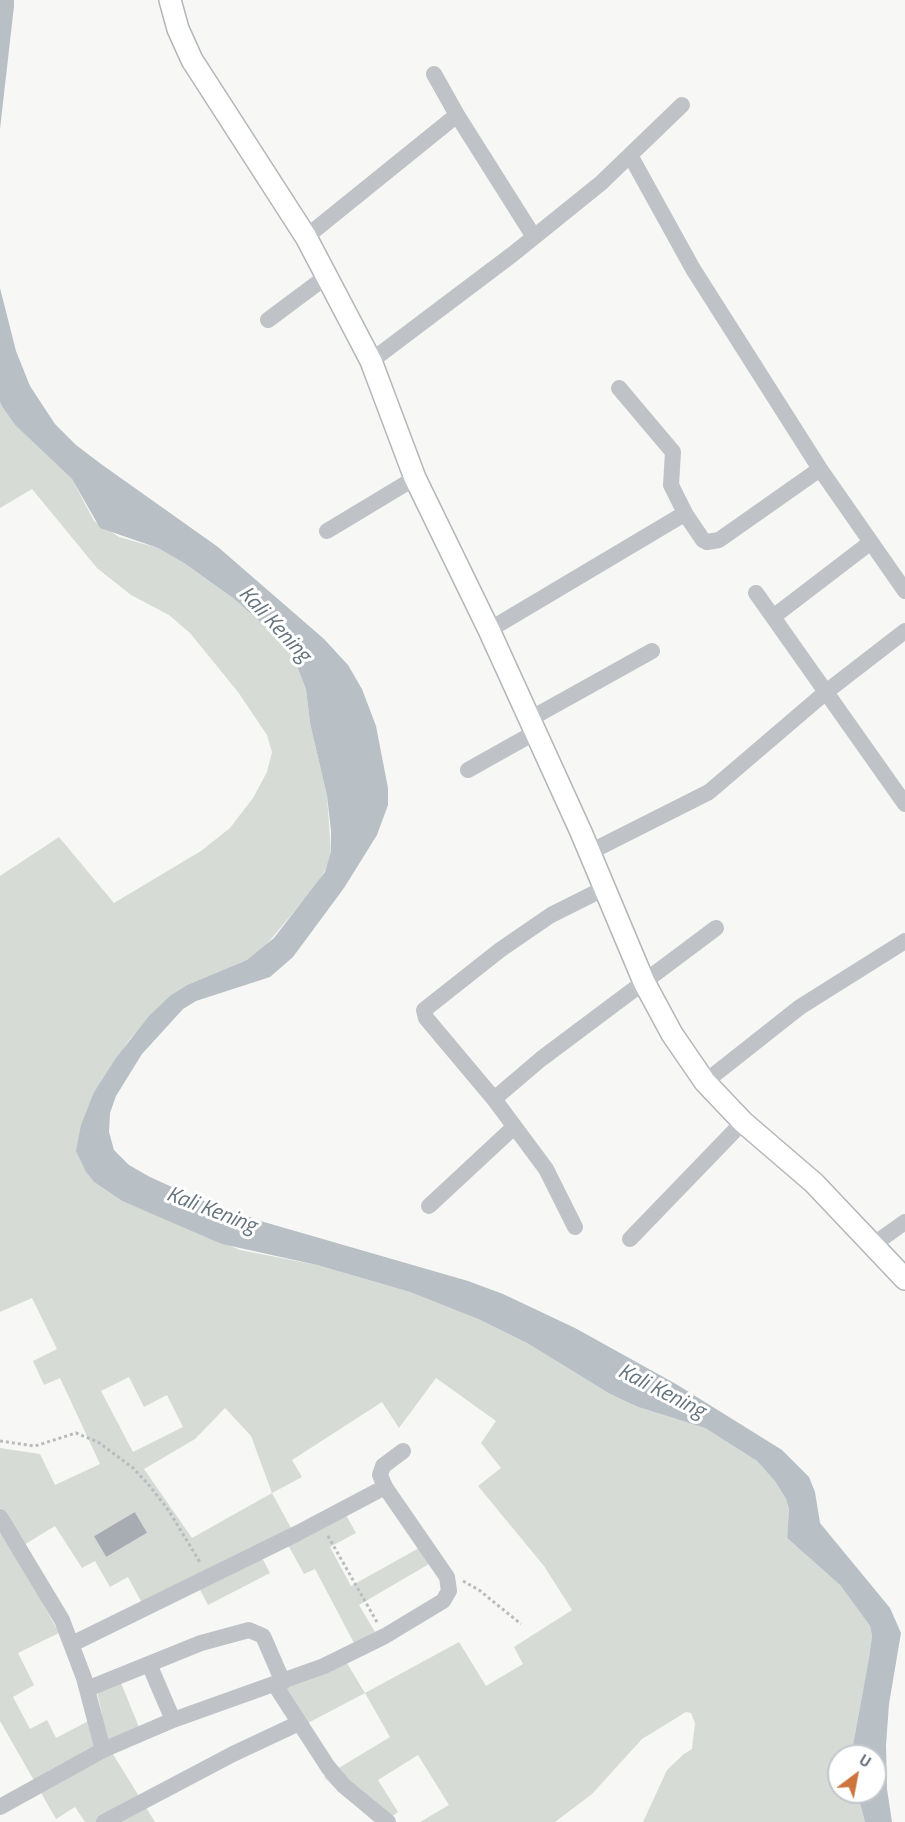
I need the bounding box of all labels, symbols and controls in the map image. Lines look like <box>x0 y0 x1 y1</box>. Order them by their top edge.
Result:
water label: Kali Kening <box>232 582 316 668</box>
water label: Kali Kening <box>162 1182 260 1240</box>
water label: Kali Kening <box>613 1359 709 1425</box>
north arrow <box>827 1744 887 1804</box>
text: U <box>855 1747 876 1773</box>

